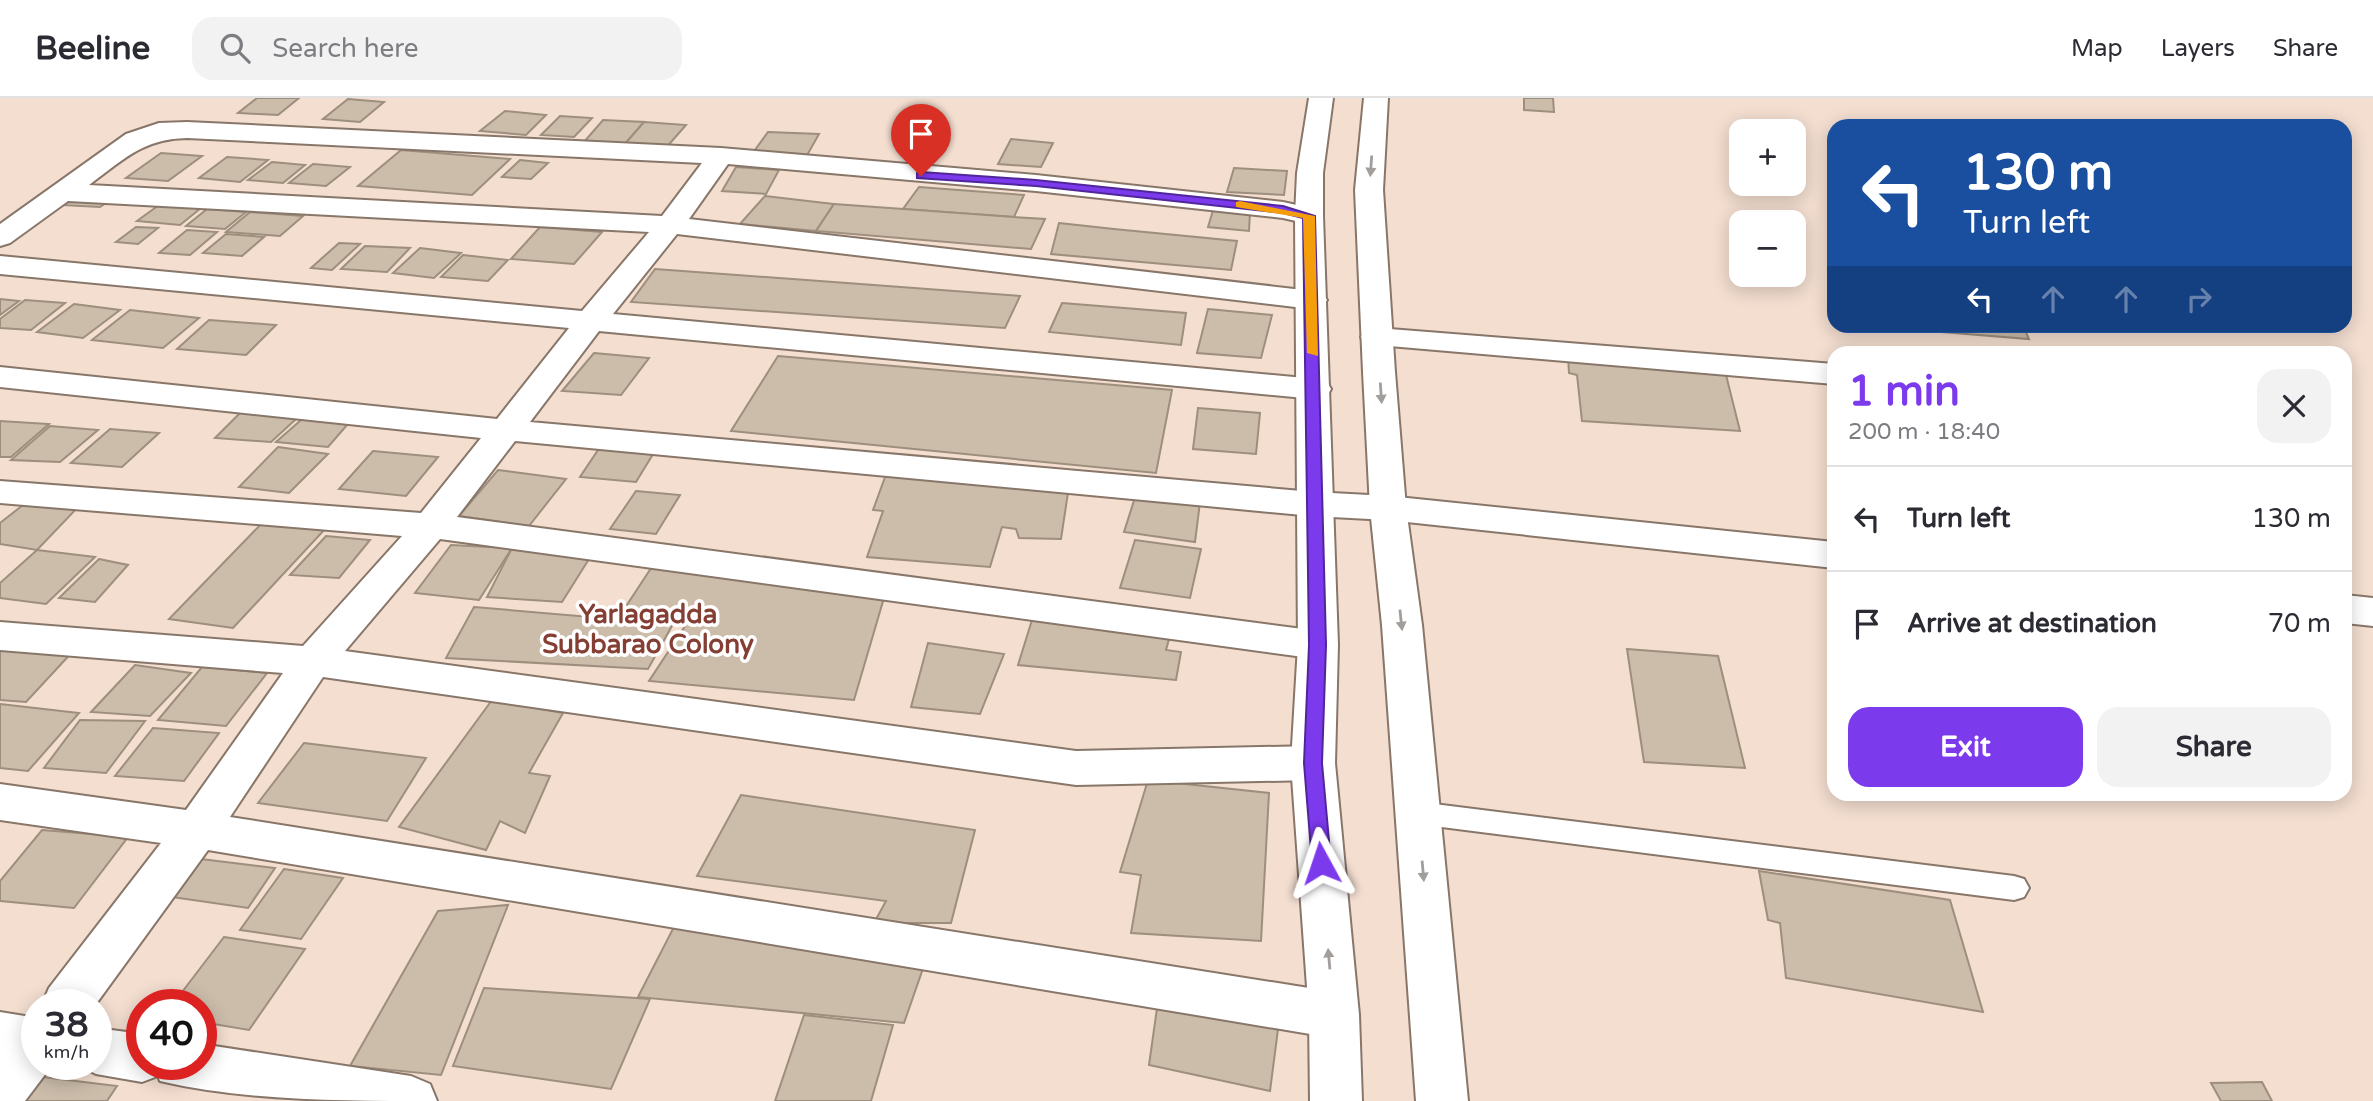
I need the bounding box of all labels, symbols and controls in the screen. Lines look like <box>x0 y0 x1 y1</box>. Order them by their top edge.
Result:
search box <box>192 17 682 80</box>
text: Beeline <box>35 29 150 68</box>
icon: search <box>216 29 254 67</box>
text: Search here <box>272 33 418 64</box>
text: Map <box>2071 34 2123 63</box>
text: Layers <box>2161 34 2235 63</box>
text: Share <box>2273 34 2338 63</box>
pin <box>891 104 951 176</box>
icon: arrive <box>902 115 940 153</box>
map controls <box>1729 119 1806 287</box>
button: + <box>1729 119 1806 196</box>
text: 130 m <box>1963 144 2113 203</box>
icon: left <box>1848 147 1939 238</box>
one-way arrow <box>1365 155 1376 177</box>
text: Turn left <box>1963 204 2090 242</box>
button: − <box>1729 210 1806 287</box>
icon: left <box>1961 280 1999 318</box>
icon: ahead <box>2034 280 2072 318</box>
icon: ahead <box>2107 280 2145 318</box>
icon: right <box>2180 280 2218 318</box>
text: 1 min <box>1848 366 1960 417</box>
button: close <box>2257 369 2331 443</box>
one-way arrow <box>1376 382 1387 404</box>
text: 200 m · 18:40 <box>1848 418 2000 446</box>
icon: left <box>1848 500 1886 538</box>
text: Turn left <box>1907 503 2010 534</box>
text: 130 m <box>2251 503 2331 534</box>
district label: Yarlagadda Subbarao Colony <box>542 599 754 660</box>
icon: arrive <box>1848 605 1886 643</box>
text: Arrive at destination <box>1907 608 2157 639</box>
text: 70 m <box>2268 608 2331 639</box>
one-way arrow <box>1396 609 1407 631</box>
button: Exit <box>1848 707 2083 787</box>
button: Share <box>2097 707 2331 787</box>
position arrow <box>1284 826 1358 900</box>
one-way arrow <box>1418 860 1429 882</box>
one-way arrow <box>1323 948 1334 970</box>
speed limit sign: 40 <box>126 989 217 1080</box>
text: 38 <box>45 1004 88 1046</box>
text: km/h <box>44 1041 89 1063</box>

